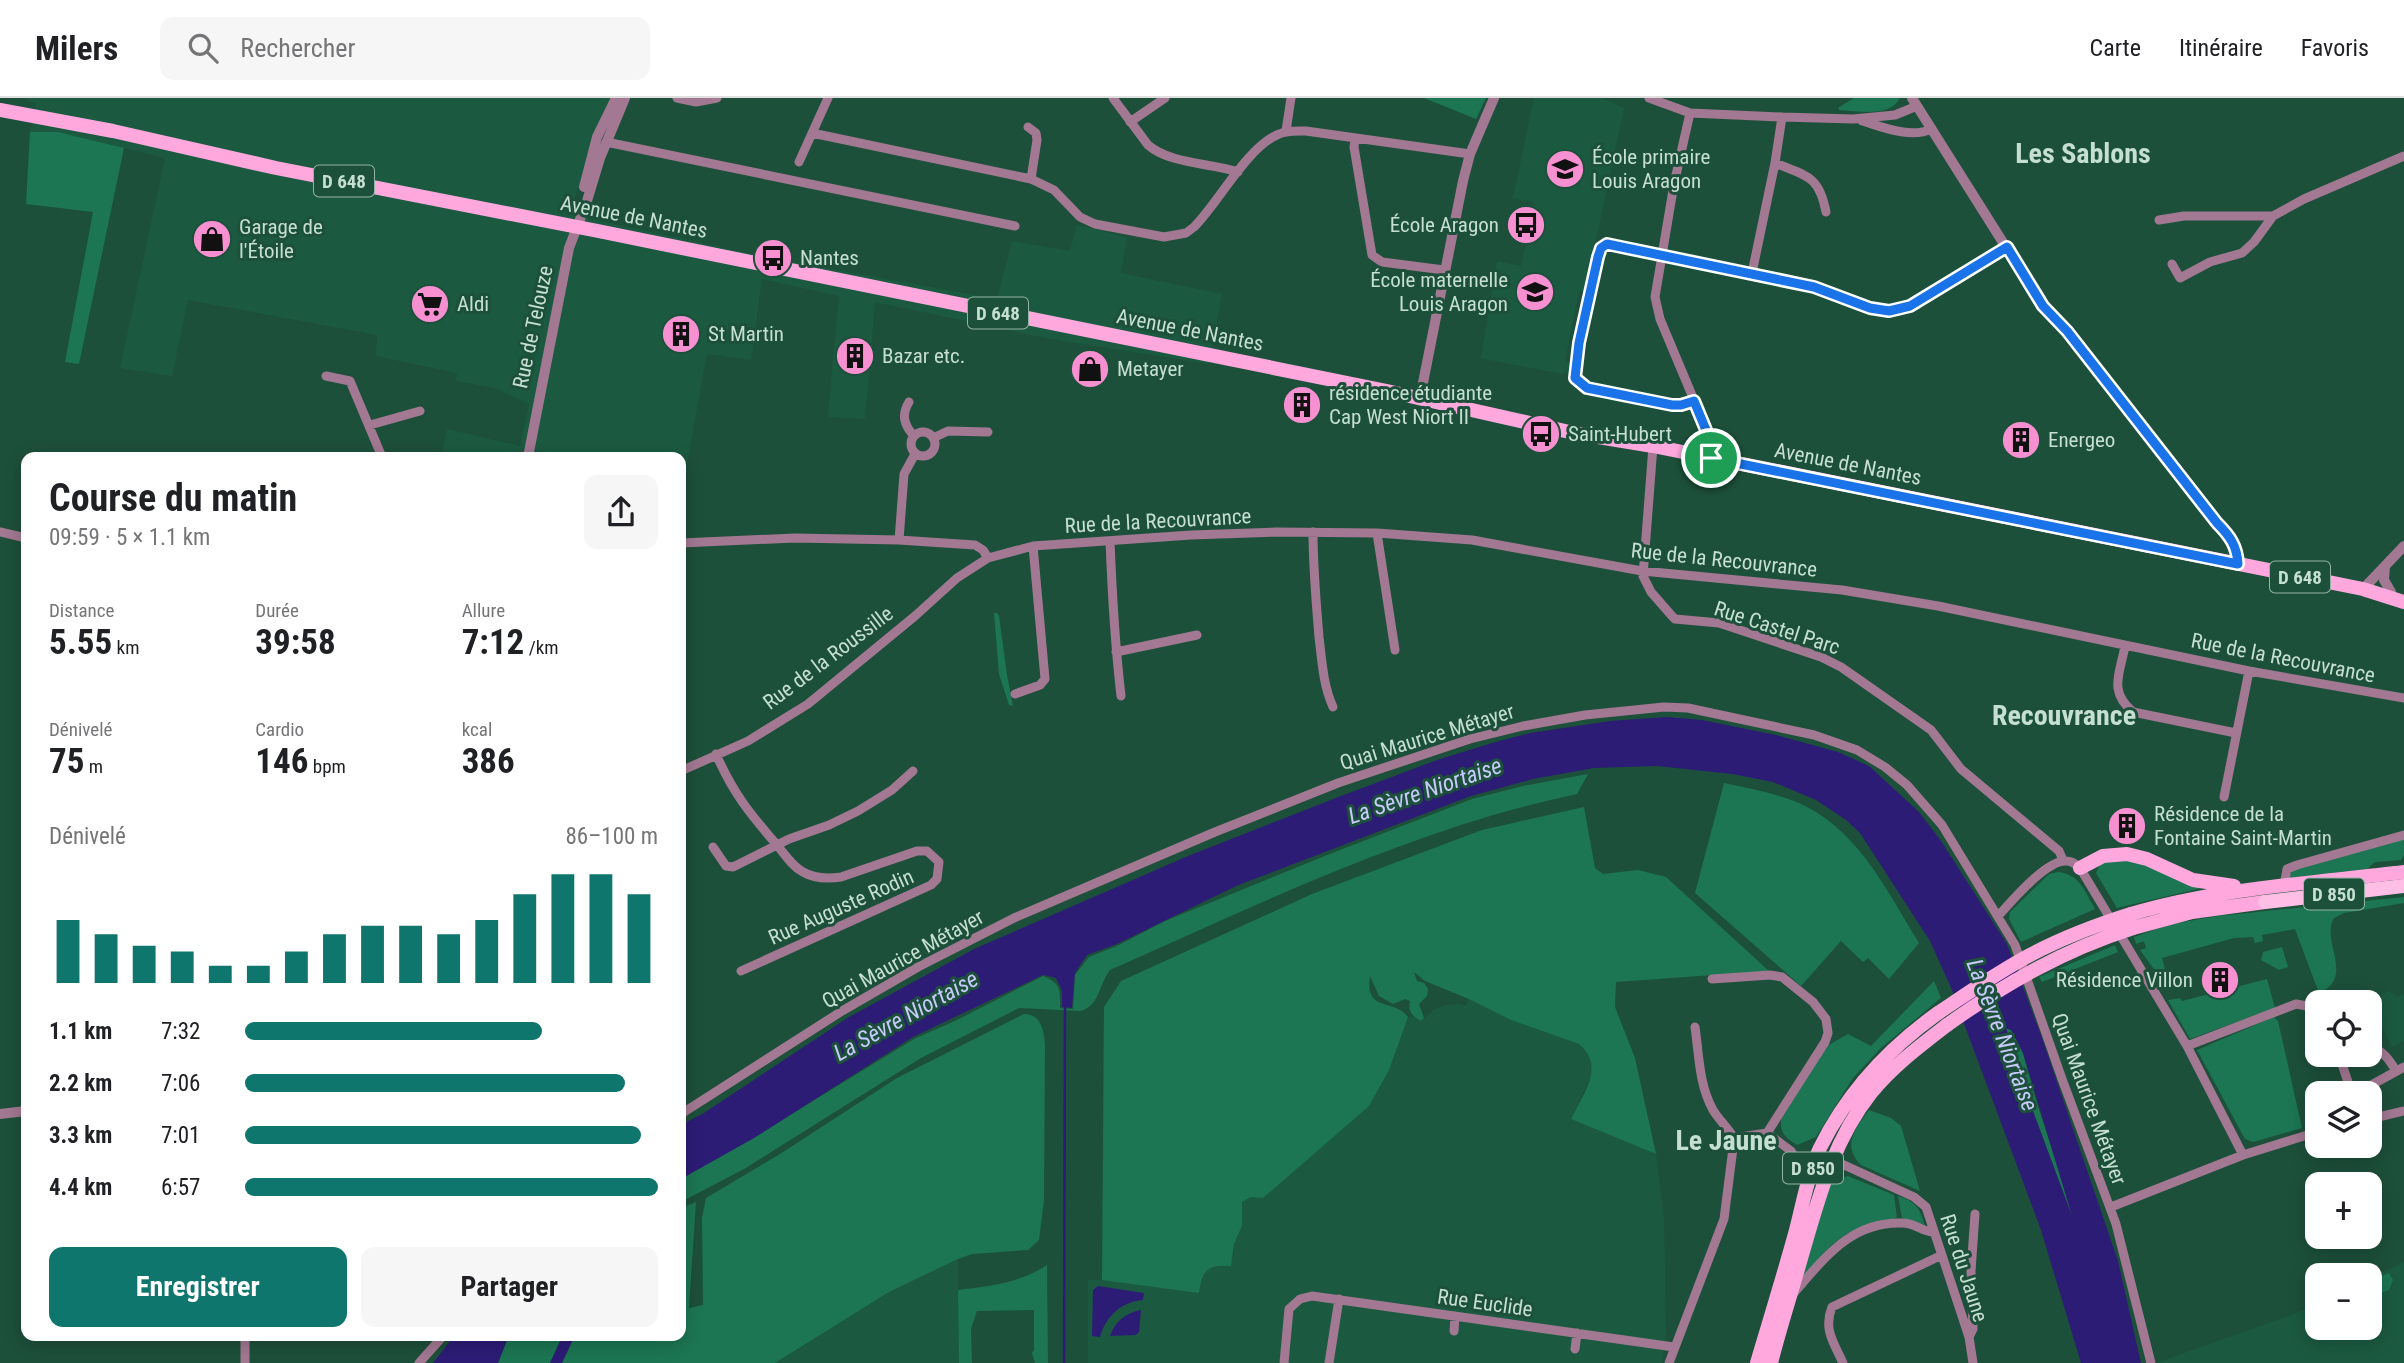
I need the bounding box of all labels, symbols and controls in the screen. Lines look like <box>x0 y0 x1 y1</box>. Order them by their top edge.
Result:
search box <box>160 17 650 80</box>
text: Milers <box>35 29 118 68</box>
icon: search <box>184 29 222 67</box>
text: Rechercher <box>240 33 355 63</box>
text: Carte <box>2090 34 2141 62</box>
text: Itinéraire <box>2179 34 2263 62</box>
text: Favoris <box>2301 34 2369 62</box>
district label: Les Sablons <box>2015 137 2151 170</box>
place label: École primaire Louis Aragon <box>1592 145 1710 193</box>
school or university icon: École primaire Louis Aragon <box>1544 148 1586 190</box>
road number: D 648 <box>314 166 374 197</box>
street label: Avenue de Nantes <box>558 191 710 243</box>
bus stop icon: École Aragon <box>1505 204 1547 246</box>
place label: École Aragon <box>1390 213 1499 237</box>
place label: Garage de l'Étoile <box>239 215 323 263</box>
shop icon: Garage de l'Étoile <box>191 218 233 260</box>
bus stop icon: Nantes <box>752 237 794 279</box>
place label: Nantes <box>800 246 859 270</box>
street label: Rue de Telouze <box>508 263 558 391</box>
place label: École maternelle Louis Aragon <box>1370 268 1508 316</box>
school or university icon: École maternelle Louis Aragon <box>1514 271 1556 313</box>
supermarket icon: Aldi <box>409 283 451 325</box>
place label: Aldi <box>457 292 489 316</box>
road number: D 648 <box>968 298 1028 328</box>
street label: Avenue de Nantes <box>1114 304 1266 356</box>
building icon: St Martin <box>660 313 702 355</box>
place label: St Martin <box>708 322 784 346</box>
building icon: Bazar etc. <box>834 335 876 377</box>
place label: Bazar etc. <box>882 344 965 368</box>
shop icon: Metayer <box>1069 348 1111 390</box>
place label: Metayer <box>1117 357 1184 381</box>
place label: résidence étudiante Cap West Niort II <box>1329 381 1492 429</box>
building icon: résidence étudiante Cap West Niort II <box>1281 384 1323 426</box>
bus stop icon: Saint-Hubert <box>1520 413 1562 455</box>
building icon: Energeo <box>2000 419 2042 461</box>
place label: Saint-Hubert <box>1568 422 1672 446</box>
pin <box>1681 428 1741 488</box>
place label: Energeo <box>2048 428 2115 452</box>
street label: Avenue de Nantes <box>1772 438 1924 490</box>
icon: arrive <box>1692 439 1730 477</box>
button: share <box>584 475 658 549</box>
text: Course du matin <box>49 476 297 520</box>
street label: Rue de la Recouvrance <box>1064 504 1252 538</box>
text: 09:59 · 5 × 1.1 km <box>49 524 210 551</box>
street label: Rue de la Recouvrance <box>1630 538 1818 582</box>
road number: D 648 <box>2270 562 2330 592</box>
street label: Rue Castel Parc <box>1711 596 1843 660</box>
text: Distance <box>49 599 114 622</box>
text: Durée <box>255 599 299 622</box>
text: Allure <box>462 599 505 622</box>
street label: Rue de la Roussille <box>758 601 898 715</box>
text: 5.55 <box>49 622 112 663</box>
text: 39:58 <box>255 622 336 663</box>
text: 7:12 <box>462 622 524 663</box>
street label: Rue de la Recouvrance <box>2189 628 2377 688</box>
text: km <box>112 636 139 659</box>
text: /km <box>524 636 559 659</box>
street label: Quai Maurice Métayer <box>1337 699 1517 775</box>
district label: Recouvrance <box>1992 699 2136 732</box>
text: Dénivelé <box>49 718 113 741</box>
text: Cardio <box>255 718 304 741</box>
text: kcal <box>462 718 492 741</box>
text: 75 <box>49 741 84 782</box>
text: 146 <box>255 741 308 782</box>
text: 386 <box>462 741 515 782</box>
water label: La Sèvre Niortaise <box>1345 752 1505 830</box>
text: m <box>84 755 103 778</box>
text: bpm <box>308 755 346 778</box>
place label: Résidence de la Fontaine Saint-Martin <box>2154 802 2332 850</box>
building icon: Résidence de la Fontaine Saint-Martin <box>2106 805 2148 847</box>
text: Dénivelé <box>49 823 126 850</box>
text: 86–100 m <box>565 823 658 850</box>
street label: Rue Auguste Rodin <box>765 864 917 950</box>
road number: D 850 <box>2304 878 2364 909</box>
street label: Quai Maurice Métayer <box>818 905 988 1013</box>
water label: La Sèvre Niortaise <box>1961 955 2043 1115</box>
building icon: Résidence Villon <box>2199 959 2241 1001</box>
water label: La Sèvre Niortaise <box>829 965 983 1067</box>
place label: Résidence Villon <box>2056 968 2193 992</box>
map controls <box>2305 990 2382 1340</box>
button: locate <box>2305 990 2382 1067</box>
street label: Quai Maurice Métayer <box>2047 1010 2131 1188</box>
text: 1.1 km <box>49 1018 112 1045</box>
text: 7:32 <box>161 1018 200 1045</box>
text: 2.2 km <box>49 1070 112 1097</box>
text: 7:06 <box>161 1070 200 1097</box>
button: layers <box>2305 1081 2382 1158</box>
text: 3.3 km <box>49 1122 112 1149</box>
text: 7:01 <box>161 1122 200 1149</box>
district label: Le Jaune <box>1675 1124 1777 1157</box>
road number: D 850 <box>1783 1152 1843 1184</box>
button: + <box>2305 1172 2382 1249</box>
text: 4.4 km <box>49 1174 112 1201</box>
text: 6:57 <box>161 1174 200 1201</box>
street label: Rue du Jaune <box>1935 1211 1993 1325</box>
button: Enregistrer <box>49 1247 347 1327</box>
button: Partager <box>361 1247 658 1327</box>
button: − <box>2305 1263 2382 1340</box>
street label: Rue Euclide <box>1436 1284 1534 1322</box>

